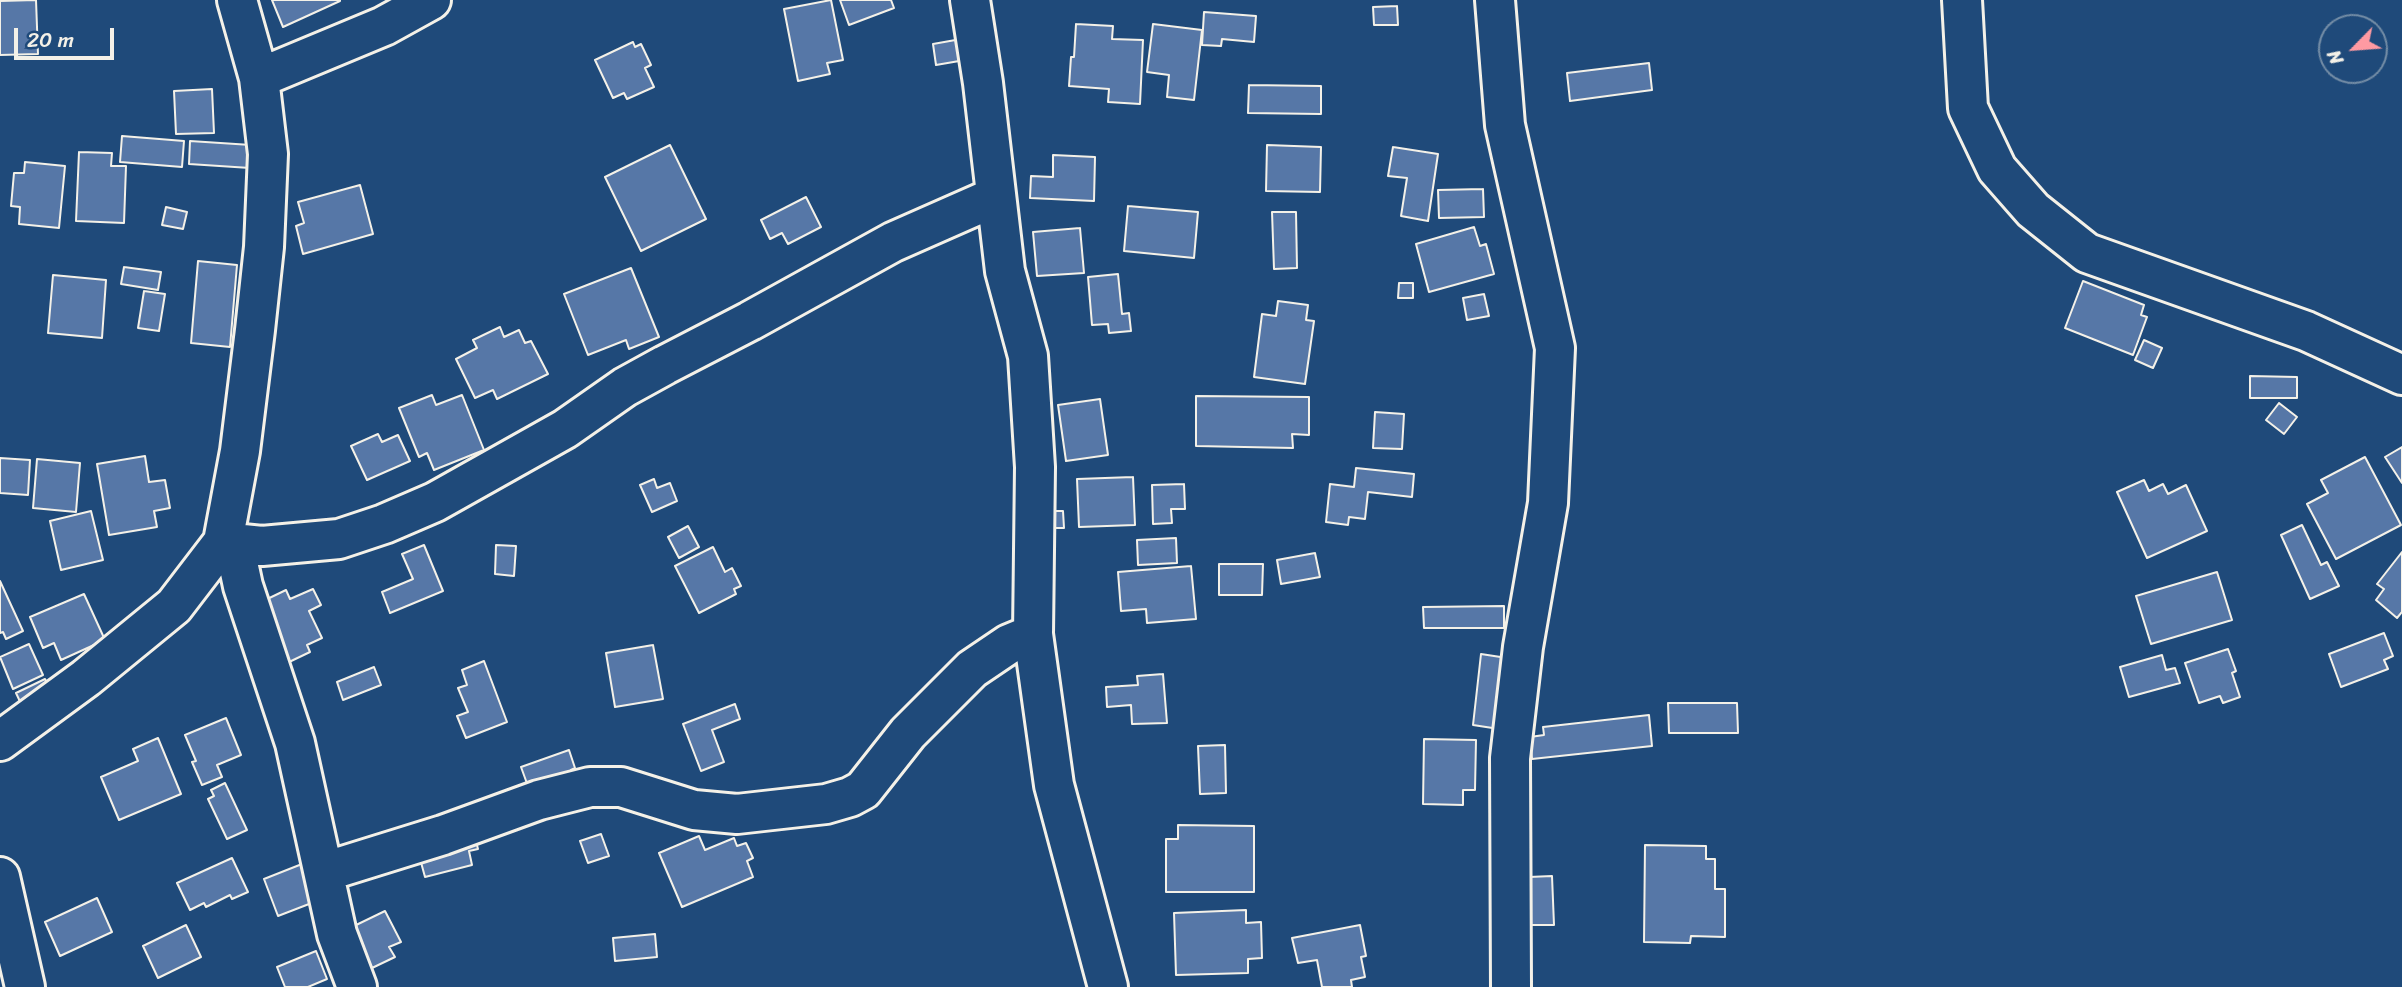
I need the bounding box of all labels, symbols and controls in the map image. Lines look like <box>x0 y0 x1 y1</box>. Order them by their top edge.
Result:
scale bar <box>18 14 117 58</box>
north arrow <box>2318 14 2388 84</box>
text: 20 m <box>27 21 74 59</box>
text: N <box>2318 44 2353 70</box>

